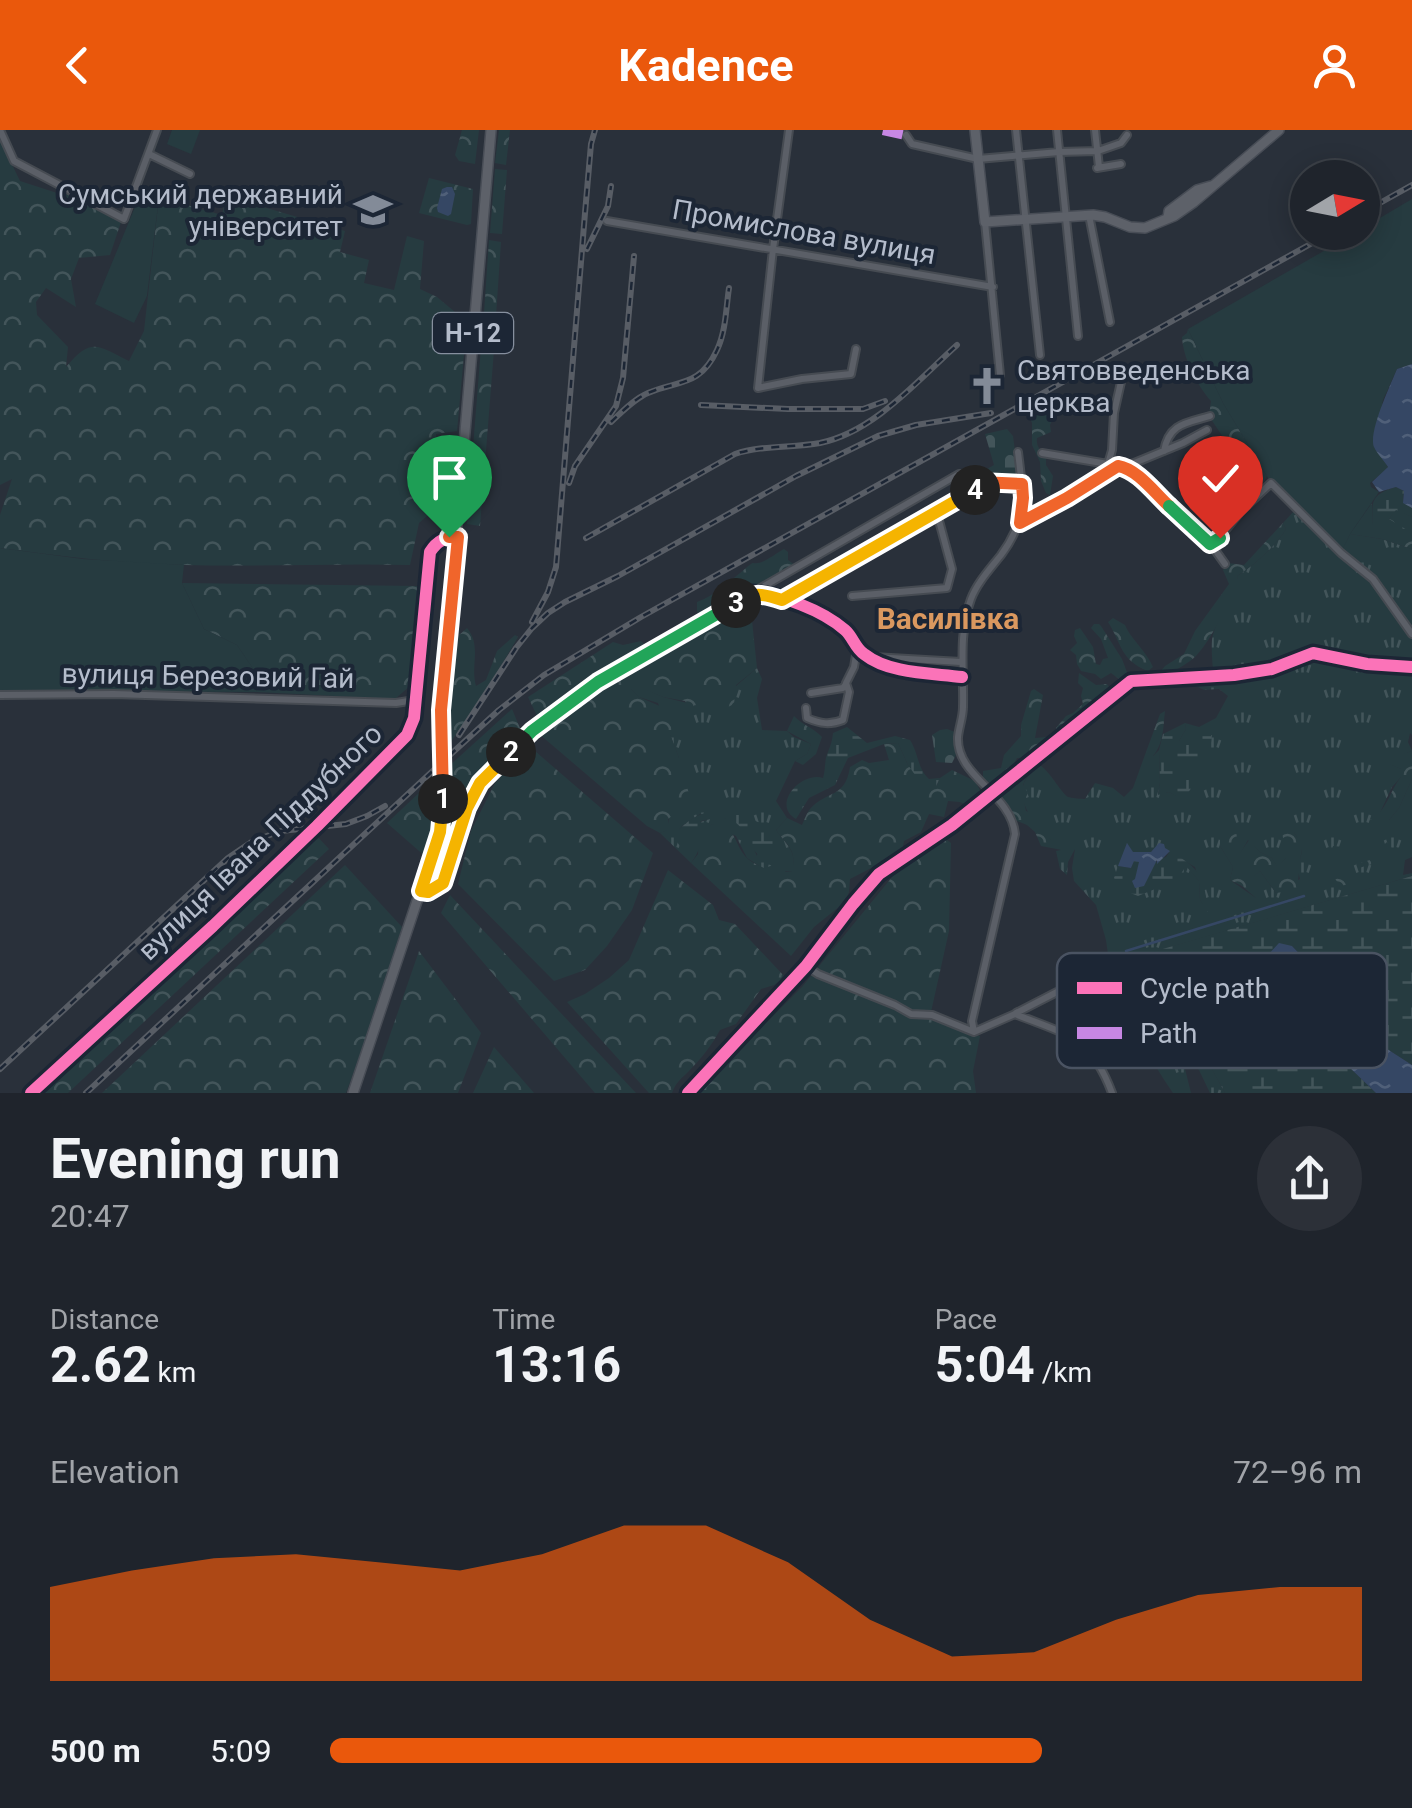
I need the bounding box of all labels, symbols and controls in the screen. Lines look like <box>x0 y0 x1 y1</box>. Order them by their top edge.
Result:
icon: back <box>50 38 105 93</box>
icon: person <box>1307 38 1362 93</box>
text: Kadence <box>618 39 794 92</box>
north arrow <box>1290 160 1380 250</box>
map controls <box>1290 160 1380 250</box>
place label: Сумський державний університет <box>58 178 343 243</box>
school or university icon: Сумський державний університет <box>352 189 394 231</box>
street label: Промислова вулиця <box>670 193 938 271</box>
road number: Н-12 <box>433 313 513 353</box>
place label: Святовведенська церква <box>1017 354 1250 419</box>
church icon: Святовведенська церква <box>966 365 1008 407</box>
pin <box>407 435 492 538</box>
pin <box>1178 436 1263 539</box>
icon: arrive <box>422 450 477 505</box>
icon: check <box>1193 451 1248 506</box>
pin: 4 <box>950 465 1000 515</box>
text: 4 <box>967 473 983 506</box>
pin: 3 <box>711 578 761 628</box>
text: 3 <box>728 586 744 619</box>
district label: Василівка <box>877 601 1019 636</box>
street label: вулиця Березовий Гай <box>61 657 355 695</box>
street label: вулиця Івана Піддубного <box>131 717 389 967</box>
pin: 2 <box>486 727 536 777</box>
text: 2 <box>503 735 519 768</box>
pin: 1 <box>418 774 468 824</box>
text: 1 <box>435 782 451 815</box>
legend <box>1057 953 1387 1068</box>
text: Cycle path <box>1140 972 1270 1005</box>
text: Path <box>1140 1017 1197 1050</box>
button: share <box>1257 1126 1362 1231</box>
text: Evening run <box>50 1127 341 1191</box>
text: 20:47 <box>50 1197 130 1235</box>
text: Distance <box>50 1303 159 1336</box>
text: Time <box>492 1303 555 1336</box>
text: Pace <box>935 1303 997 1336</box>
text: 2.62 <box>50 1336 151 1394</box>
text: 13:16 <box>492 1336 621 1394</box>
text: 5:04 <box>935 1336 1035 1394</box>
text: km <box>151 1356 196 1389</box>
text: /km <box>1035 1356 1092 1389</box>
text: Elevation <box>50 1453 180 1491</box>
text: 72–96 m <box>1233 1453 1362 1491</box>
text: 500 m <box>50 1732 141 1770</box>
text: 5:09 <box>210 1732 272 1770</box>

